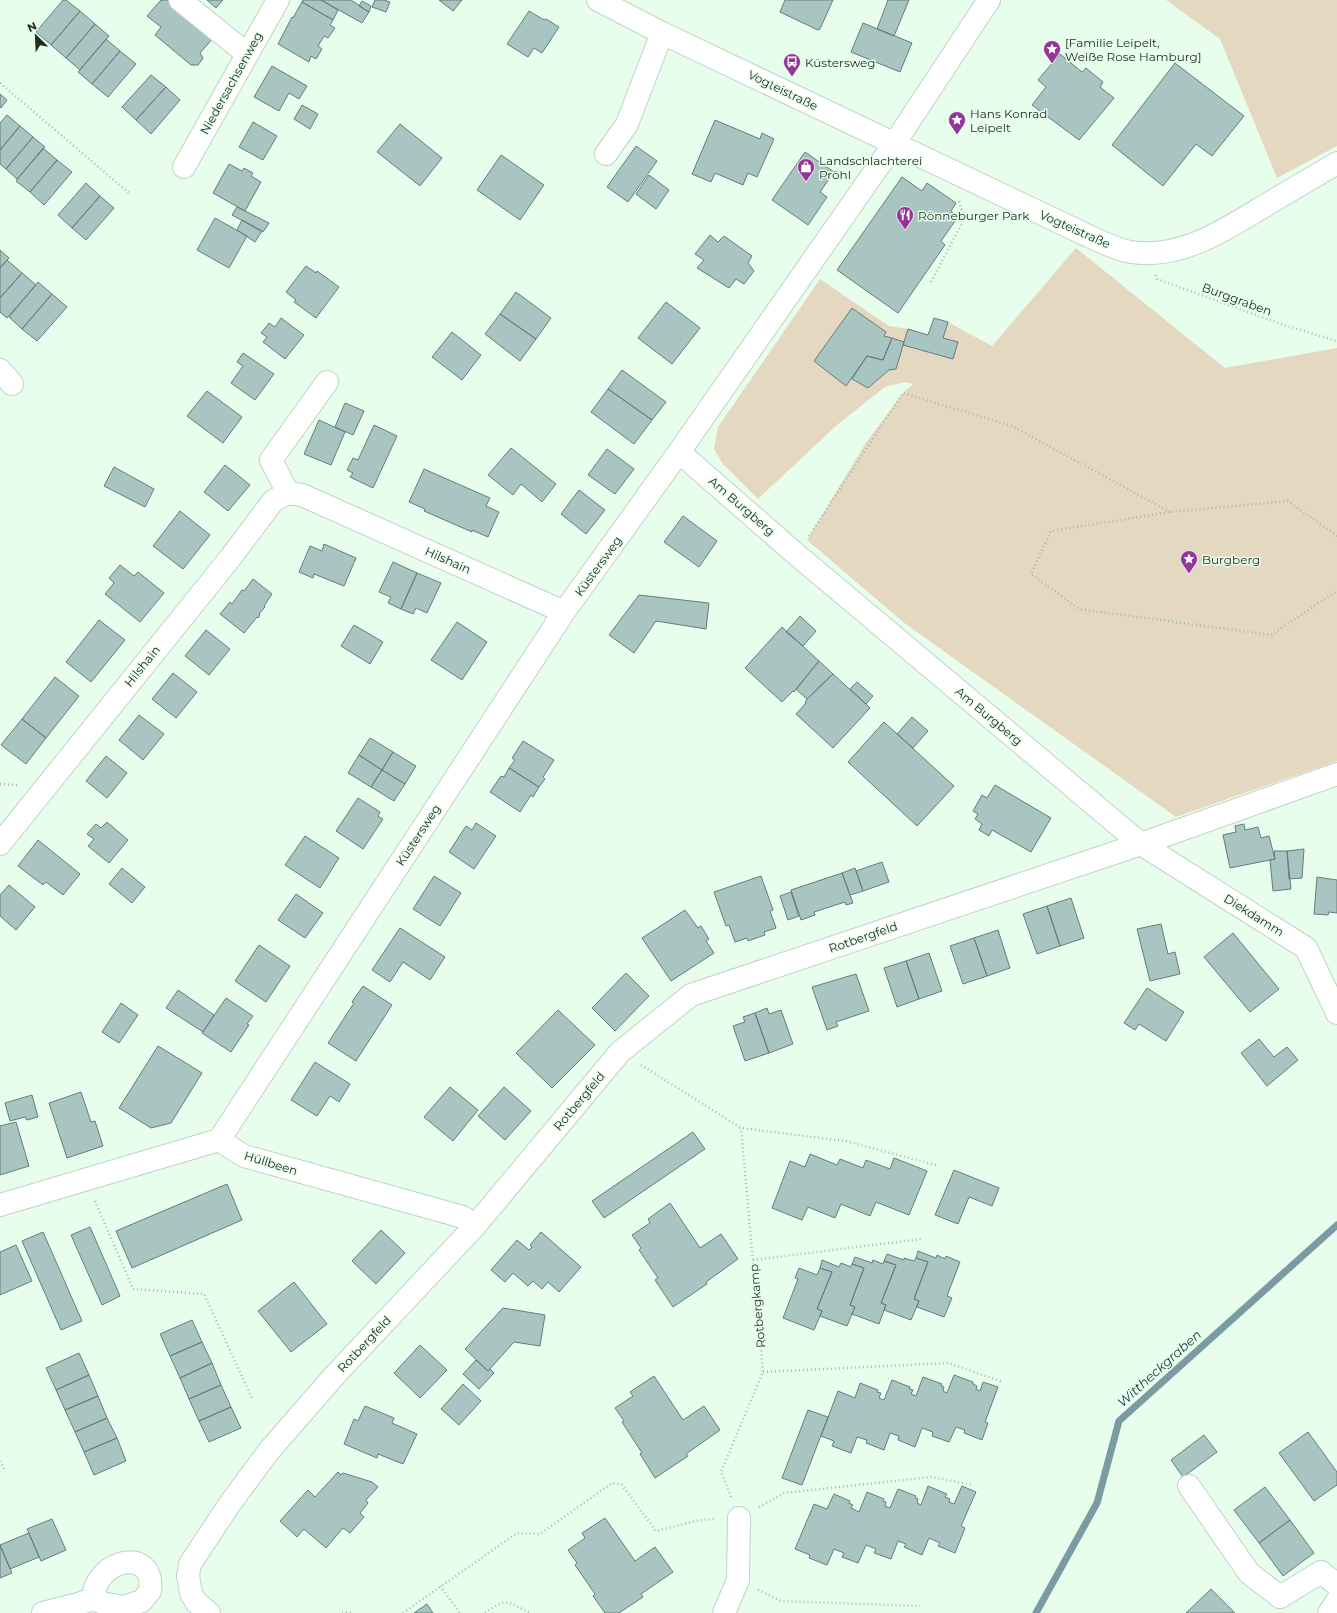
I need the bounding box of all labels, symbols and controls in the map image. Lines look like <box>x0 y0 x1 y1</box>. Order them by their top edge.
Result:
north arrow <box>16 16 56 56</box>
text: N <box>25 19 39 35</box>
street label: Niedersachsenweg <box>197 29 265 137</box>
place label: [Familie Leipelt, Weiße Rose Hamburg] <box>1065 35 1201 64</box>
place icon: [Familie Leipelt, Weiße Rose Hamburg] <box>1042 39 1062 64</box>
bus stop icon: Küstersweg <box>782 52 802 77</box>
place label: Küstersweg <box>805 55 875 70</box>
street label: Vogteistraße <box>746 67 820 113</box>
place label: Hans Konrad Leipelt <box>970 106 1047 135</box>
place icon: Hans Konrad Leipelt <box>947 110 967 135</box>
place label: Landschlachterei Pröhl <box>819 153 922 182</box>
shop icon: Landschlachterei Pröhl <box>796 157 816 182</box>
restaurant icon: Rönneburger Park <box>895 205 915 230</box>
street label: Vogteistraße <box>1037 207 1113 251</box>
place label: Rönneburger Park <box>918 208 1030 223</box>
street label: Burggraben <box>1200 279 1274 319</box>
street label: Am Burgberg <box>706 473 778 539</box>
street label: Küstersweg <box>571 533 625 599</box>
street label: Hilshain <box>423 543 473 577</box>
place icon: Burgberg <box>1179 549 1199 574</box>
place label: Burgberg <box>1202 552 1260 567</box>
street label: Hilshain <box>121 642 163 690</box>
street label: Am Burgberg <box>952 684 1026 748</box>
street label: Küstersweg <box>393 801 443 869</box>
street label: Diekdamm <box>1221 891 1287 939</box>
street label: Rotbergfeld <box>827 918 899 956</box>
street label: Rotbergfeld <box>550 1069 608 1133</box>
street label: Hüllbeen <box>242 1148 300 1178</box>
street label: Rotbergkamp <box>746 1263 768 1349</box>
street label: Rotbergfeld <box>334 1313 394 1375</box>
water label: Wittheckgraben <box>1114 1326 1204 1410</box>

